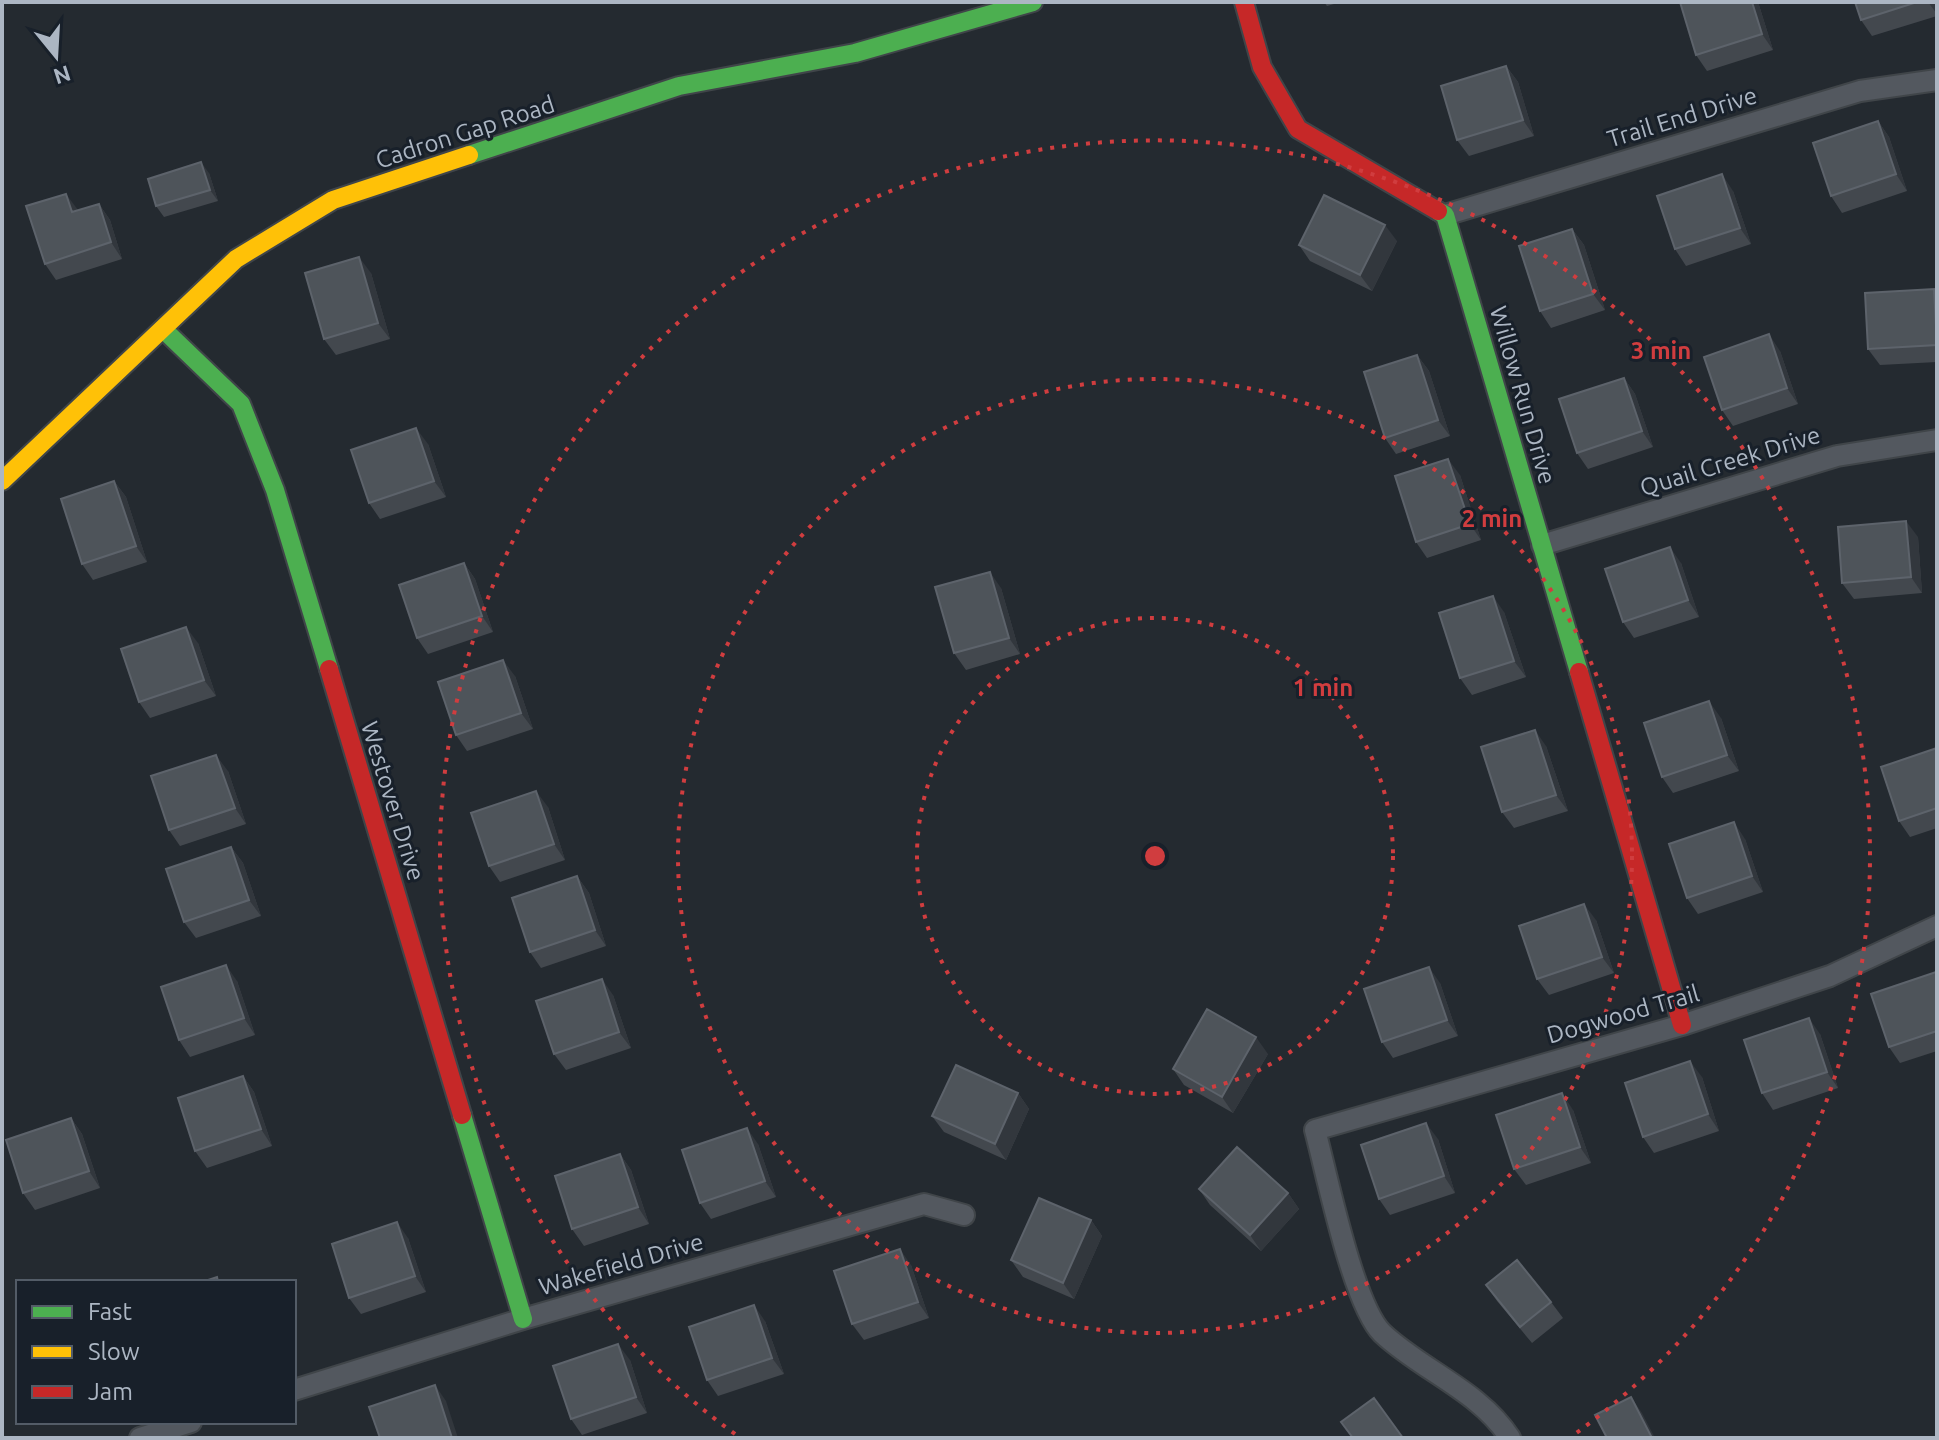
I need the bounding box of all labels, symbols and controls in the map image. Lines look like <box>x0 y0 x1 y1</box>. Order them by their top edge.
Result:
north arrow <box>16 16 96 96</box>
text: N <box>51 61 74 90</box>
street label: Trail End Drive <box>1604 81 1760 153</box>
street label: Cadron Gap Road <box>372 90 558 174</box>
street label: Willow Run Drive <box>1485 303 1561 487</box>
text: 3 min <box>1631 337 1691 364</box>
street label: Quail Creek Drive <box>1637 421 1823 501</box>
text: 2 min <box>1462 505 1522 532</box>
text: 1 min <box>1293 674 1353 701</box>
street label: Westover Drive <box>356 718 430 884</box>
centre of rings <box>1141 842 1169 870</box>
street label: Dogwood Trail <box>1544 979 1702 1049</box>
street label: Wakefield Drive <box>536 1228 706 1300</box>
legend <box>16 1280 296 1424</box>
text: Fast <box>88 1298 132 1325</box>
text: Slow <box>88 1338 140 1365</box>
text: Jam <box>88 1378 133 1405</box>

